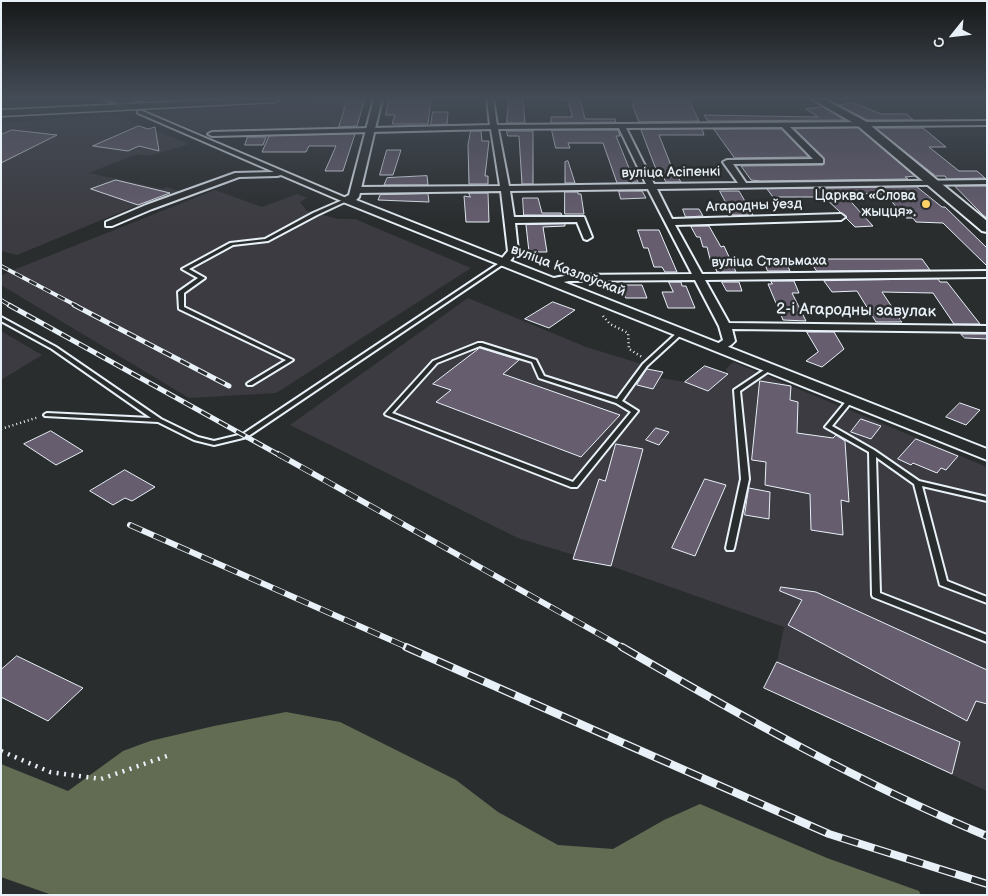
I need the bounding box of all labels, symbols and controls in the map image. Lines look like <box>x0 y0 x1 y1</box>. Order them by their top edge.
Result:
north arrow <box>928 10 978 60</box>
text: С <box>930 34 949 51</box>
street label: вуліца Асіпенкі <box>621 164 721 182</box>
place label: Царква «Слова жыцця». <box>815 188 916 220</box>
street label: Агародны ўезд <box>705 196 803 216</box>
marker: Царква «Слова жыцця». <box>920 198 932 210</box>
street label: вуліца Казлоўскай <box>508 241 628 301</box>
street label: вуліца Стэльмаха <box>711 253 827 271</box>
street label: 2-і Агародны завулак <box>776 300 936 322</box>

